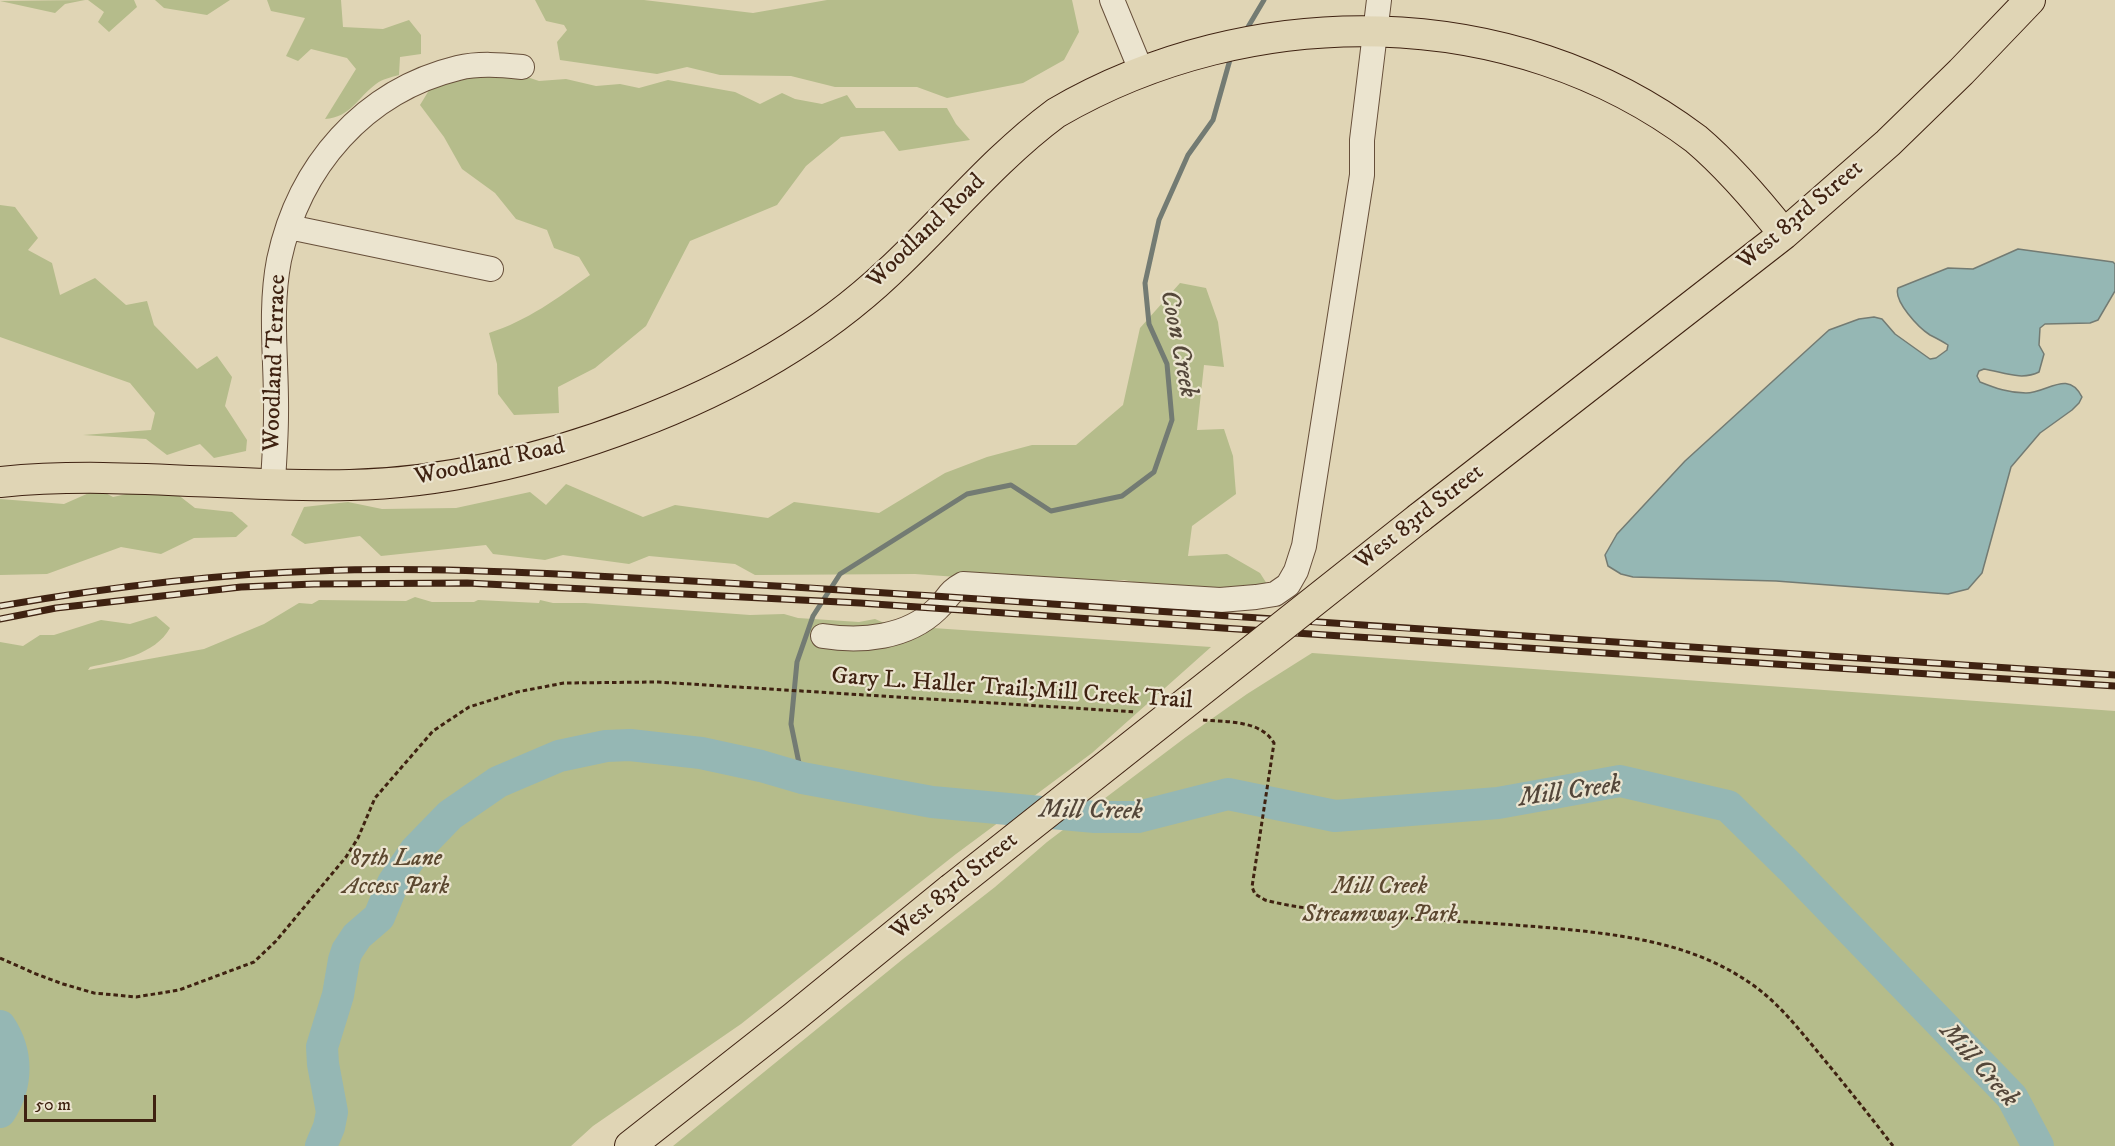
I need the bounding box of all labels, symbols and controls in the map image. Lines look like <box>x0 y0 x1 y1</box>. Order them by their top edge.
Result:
street label: West 83rd Street <box>1732 155 1870 277</box>
street label: Woodland Road <box>862 169 992 295</box>
street label: Woodland Terrace <box>259 274 293 452</box>
water label: Coon Creek <box>1151 288 1203 400</box>
street label: Woodland Road <box>412 433 568 493</box>
street label: West 83rd Street <box>1350 459 1490 577</box>
street label: Gary L. Haller Trail;Mill Creek Trail <box>830 663 1194 717</box>
water label: Mill Creek <box>1517 770 1623 816</box>
water label: Mill Creek <box>1039 796 1143 828</box>
street label: West 83rd Street <box>886 827 1024 947</box>
park label: 87th Lane Access Park <box>343 846 449 902</box>
park label: Mill Creek Streamway Park <box>1302 874 1458 930</box>
water label: Mill Creek <box>1932 1017 2024 1115</box>
scale bar <box>27 1083 159 1121</box>
text: 50 m <box>35 1094 71 1116</box>

